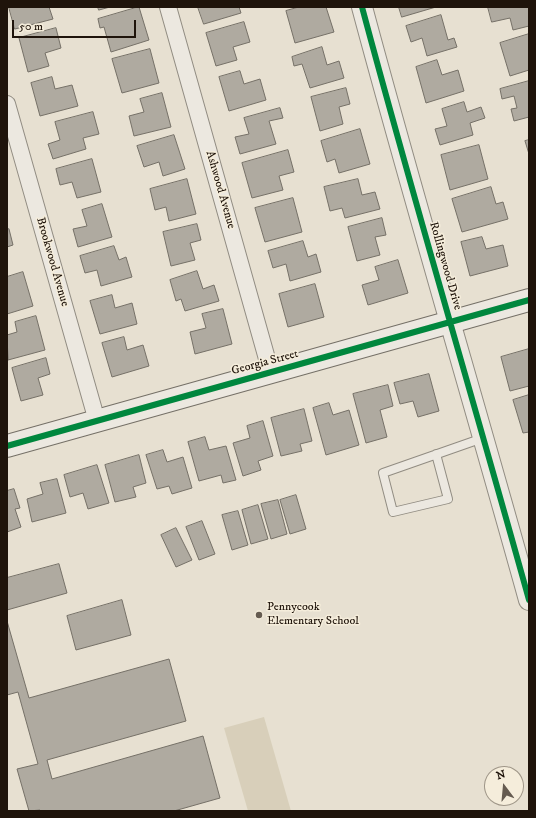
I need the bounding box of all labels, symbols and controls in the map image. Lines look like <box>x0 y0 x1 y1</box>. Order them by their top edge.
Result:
scale bar <box>14 12 138 38</box>
text: 50 m <box>19 19 43 34</box>
street label: Ashwood Avenue <box>202 149 238 231</box>
street label: Brookwood Avenue <box>32 216 72 308</box>
street label: Rollingwood Drive <box>426 220 464 312</box>
street label: Georgia Street <box>230 347 300 379</box>
place label: Pennycook Elementary School <box>267 601 359 629</box>
marker: Pennycook Elementary School <box>254 610 264 620</box>
north arrow <box>484 766 524 806</box>
text: N <box>495 767 507 783</box>

